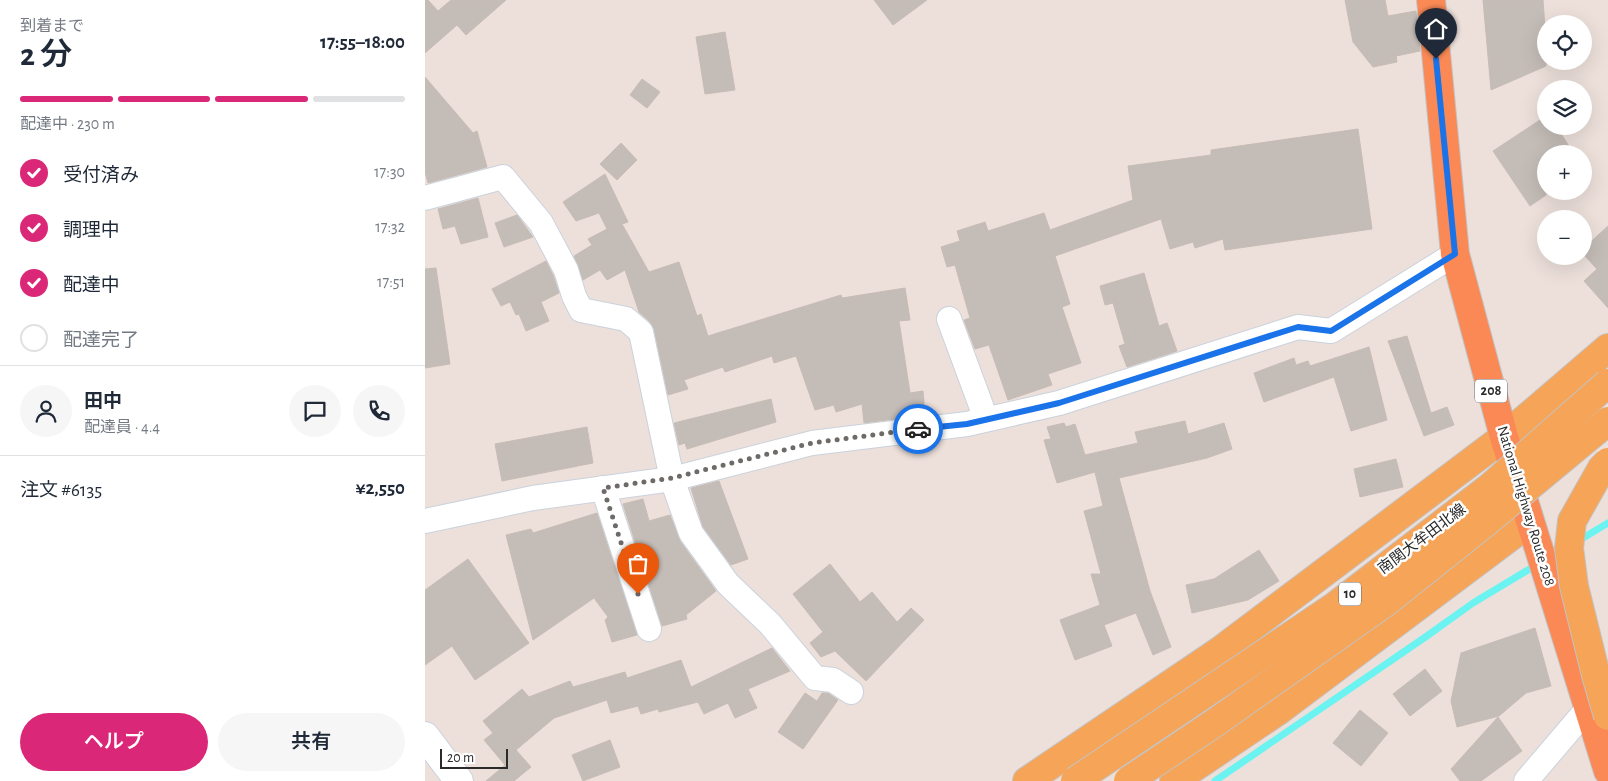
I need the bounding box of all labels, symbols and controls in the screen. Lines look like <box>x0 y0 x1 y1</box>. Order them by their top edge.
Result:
pin <box>1415 8 1457 59</box>
icon: home <box>1422 15 1450 43</box>
map controls <box>1537 15 1592 265</box>
button: locate <box>1537 15 1592 70</box>
text: 到着まで <box>20 18 84 34</box>
text: 17:55–18:00 <box>320 33 405 52</box>
text: 2 分 <box>20 39 72 71</box>
button: layers <box>1537 80 1592 135</box>
text: 配達中 · 230 m <box>20 116 115 132</box>
button: + <box>1537 145 1592 200</box>
icon: check <box>20 159 48 187</box>
text: 17:30 <box>374 164 405 180</box>
text: 受付済み <box>63 166 139 185</box>
button: − <box>1537 210 1592 265</box>
icon: check <box>20 214 48 242</box>
text: 17:32 <box>375 219 405 235</box>
text: 調理中 <box>63 221 120 240</box>
icon: check <box>20 269 48 297</box>
text: 17:51 <box>377 274 405 290</box>
text: 配達中 <box>63 276 120 295</box>
text: 配達完了 <box>63 331 139 350</box>
road number: 208 <box>1475 380 1507 402</box>
button: person <box>20 385 72 437</box>
button: chat <box>289 385 341 437</box>
button: phone <box>353 385 405 437</box>
text: 田中 <box>84 392 122 411</box>
courier <box>893 404 943 454</box>
icon: car <box>904 415 932 443</box>
text: 配達員 · 4.4 <box>84 419 160 435</box>
street label: National Highway Route 208 <box>1495 424 1557 588</box>
text: ¥2,550 <box>355 479 405 498</box>
text: 注文 #6135 <box>20 481 102 500</box>
street label: 南関大牟田北線 <box>1374 500 1468 577</box>
pin <box>617 543 659 594</box>
icon: bag <box>624 550 652 578</box>
road number: 10 <box>1339 582 1361 606</box>
button: ヘルプ <box>20 713 208 771</box>
button: 共有 <box>218 713 405 771</box>
scale bar <box>440 746 507 769</box>
text: 20 m <box>447 751 474 765</box>

